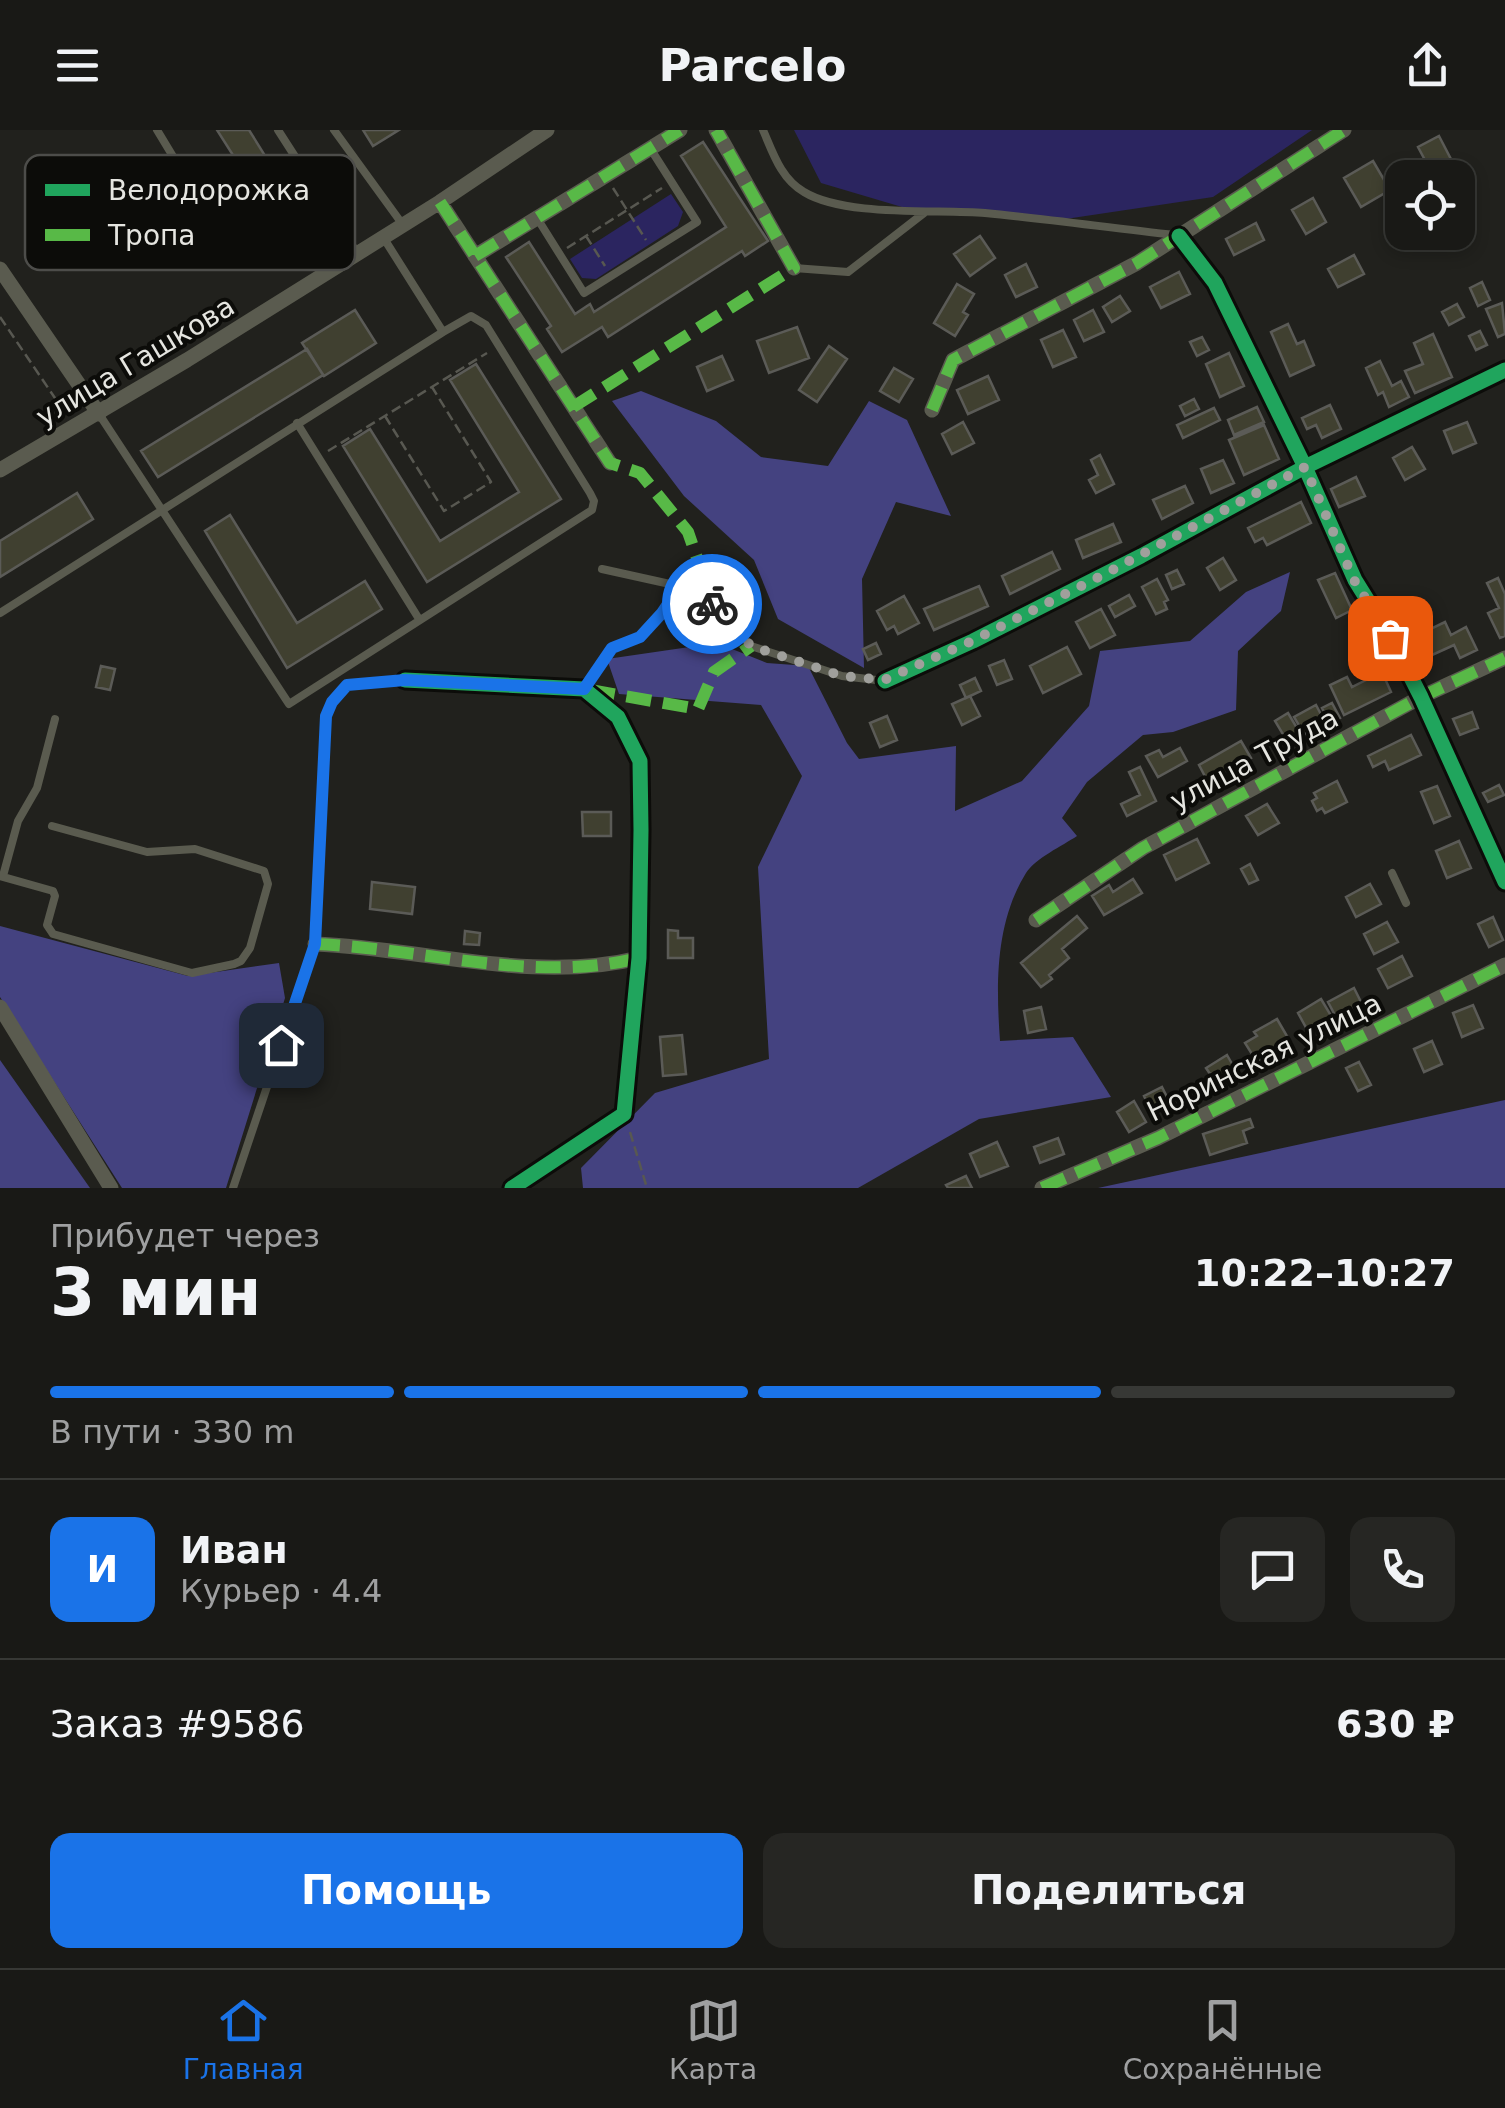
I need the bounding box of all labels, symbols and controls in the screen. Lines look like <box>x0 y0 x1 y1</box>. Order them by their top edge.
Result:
icon: menu <box>50 38 105 93</box>
icon: share <box>1400 38 1455 93</box>
text: Parcelo <box>659 39 846 92</box>
legend <box>25 155 355 270</box>
map controls <box>1385 160 1475 250</box>
button: locate <box>1385 160 1475 250</box>
text: Велодорожка <box>108 174 310 207</box>
text: Тропа <box>107 219 195 252</box>
street label: улица Гашкова <box>30 289 240 434</box>
courier <box>662 554 762 654</box>
icon: bike <box>685 577 740 632</box>
pin <box>1348 596 1433 681</box>
icon: bag <box>1363 611 1418 666</box>
street label: улица Труда <box>1164 701 1344 818</box>
street label: Норинская улица <box>1142 986 1387 1129</box>
pin <box>239 1003 324 1088</box>
icon: home <box>254 1018 309 1073</box>
text: Прибудет через <box>50 1217 320 1255</box>
text: 10:22–10:27 <box>1194 1251 1455 1295</box>
text: 3 мин <box>50 1255 261 1330</box>
text: В пути · 330 m <box>50 1413 294 1451</box>
button: chat <box>1220 1517 1325 1622</box>
button: phone <box>1350 1517 1455 1622</box>
text: Иван <box>180 1528 288 1572</box>
text: И <box>87 1547 118 1591</box>
text: Курьер · 4.4 <box>180 1572 382 1610</box>
text: Заказ #9586 <box>50 1702 305 1746</box>
text: 630 ₽ <box>1336 1702 1455 1746</box>
button: Помощь <box>50 1833 743 1948</box>
button: Поделиться <box>763 1833 1455 1948</box>
tab: Главная <box>183 1993 304 2086</box>
tab: Карта <box>669 1993 757 2086</box>
tab: Сохранённые <box>1123 1993 1322 2086</box>

